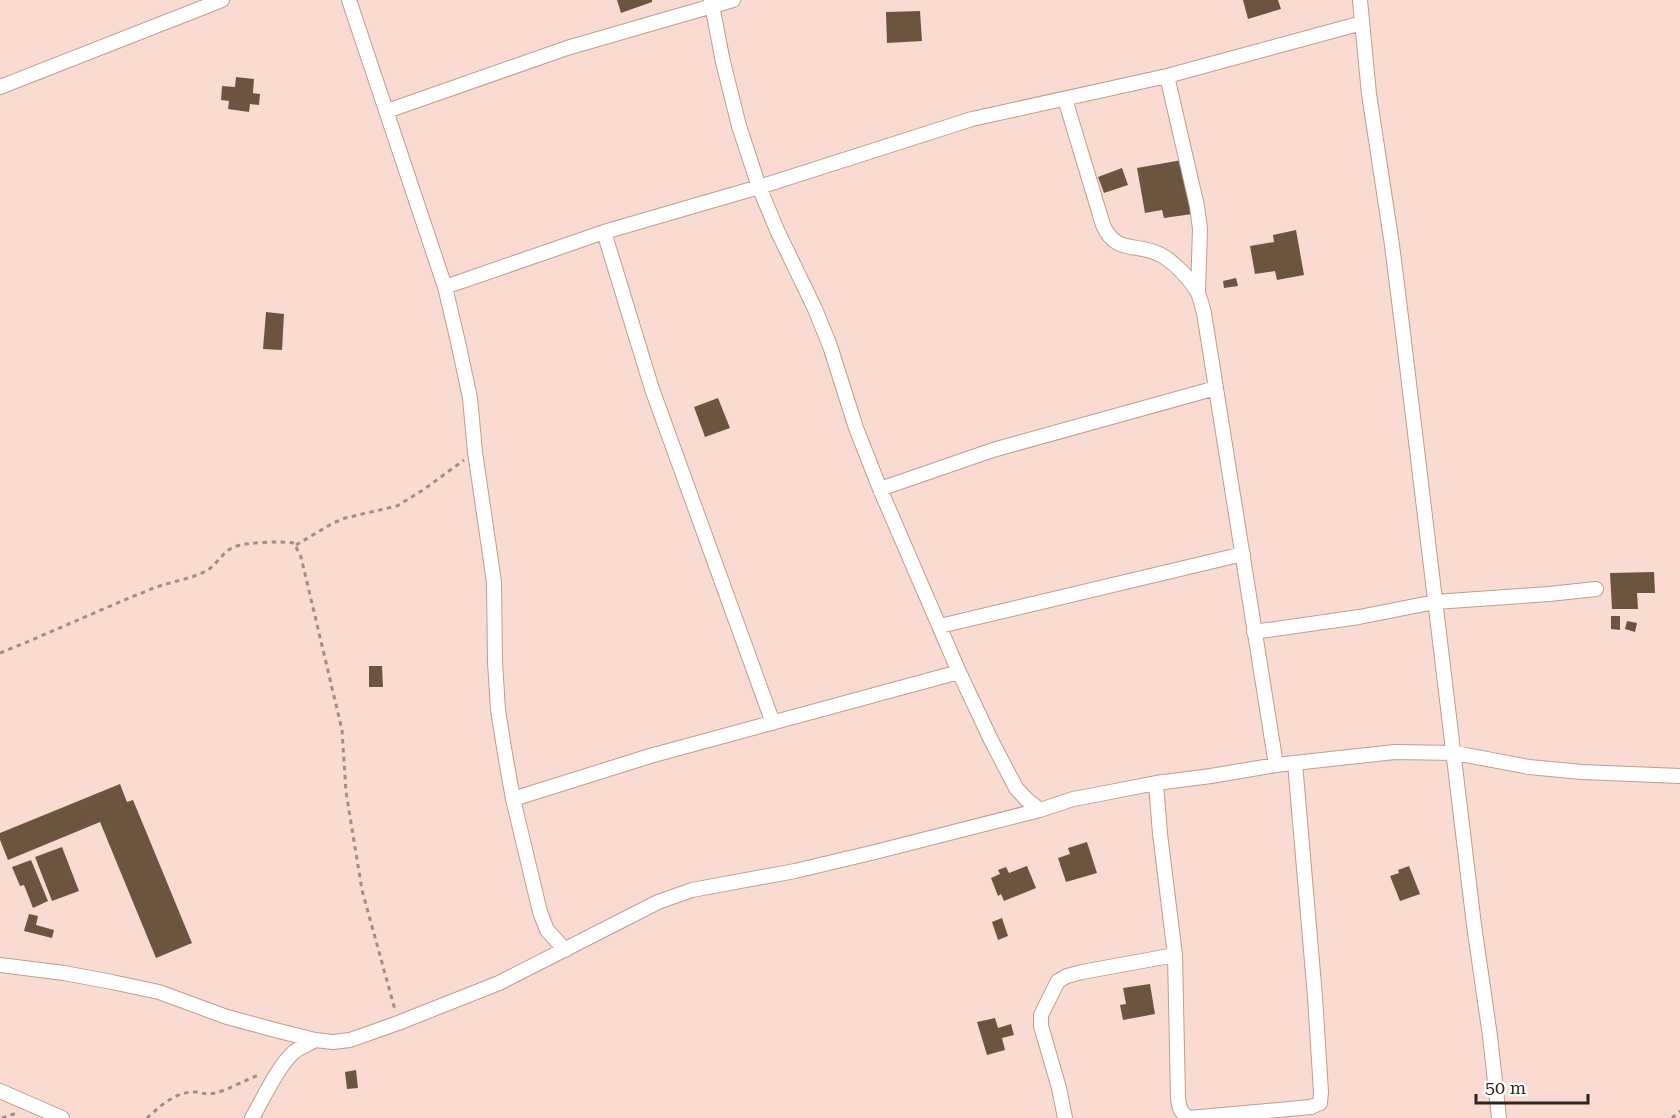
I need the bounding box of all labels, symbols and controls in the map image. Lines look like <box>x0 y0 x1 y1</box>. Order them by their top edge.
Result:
scale bar <box>1476 1067 1588 1105</box>
text: 50 m <box>1485 1077 1526 1098</box>

